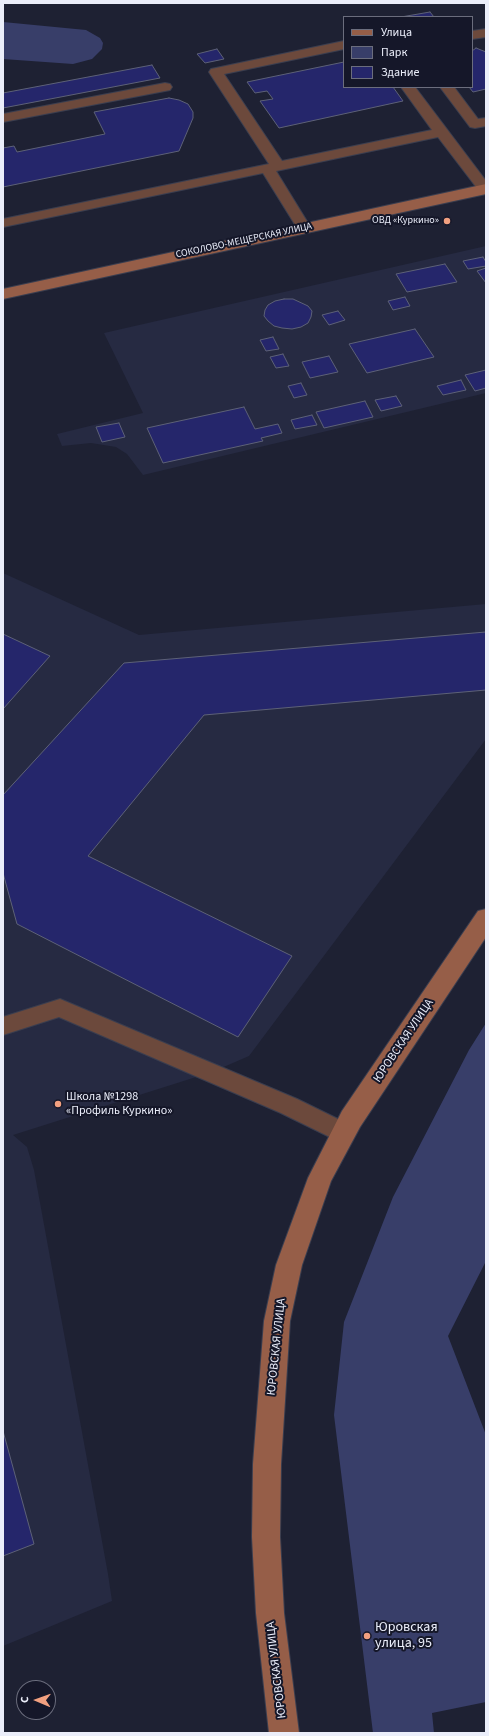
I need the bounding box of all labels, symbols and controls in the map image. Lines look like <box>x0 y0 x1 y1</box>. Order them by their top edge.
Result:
legend <box>343 16 473 88</box>
text: Улица <box>381 24 412 41</box>
text: Парк <box>381 44 407 61</box>
text: Здание <box>381 64 420 81</box>
place label: ОВД «Куркино» <box>372 215 439 227</box>
marker: ОВД «Куркино» <box>442 216 452 226</box>
street label: СОКОЛОВО-МЕЩЕРСКАЯ УЛИЦА <box>175 221 313 261</box>
street label: ЮРОВСКАЯ УЛИЦА <box>371 997 437 1085</box>
place label: Школа №1298 «Профиль Куркино» <box>66 1090 172 1118</box>
marker: Школа №1298 «Профиль Куркино» <box>53 1099 63 1109</box>
street label: ЮРОВСКАЯ УЛИЦА <box>265 1298 289 1396</box>
place label: Юровская улица, 95 <box>375 1620 438 1652</box>
street label: ЮРОВСКАЯ УЛИЦА <box>264 1621 290 1719</box>
marker: Юровская улица, 95 <box>362 1631 372 1641</box>
north arrow <box>16 1680 56 1720</box>
text: С <box>17 1696 32 1703</box>

